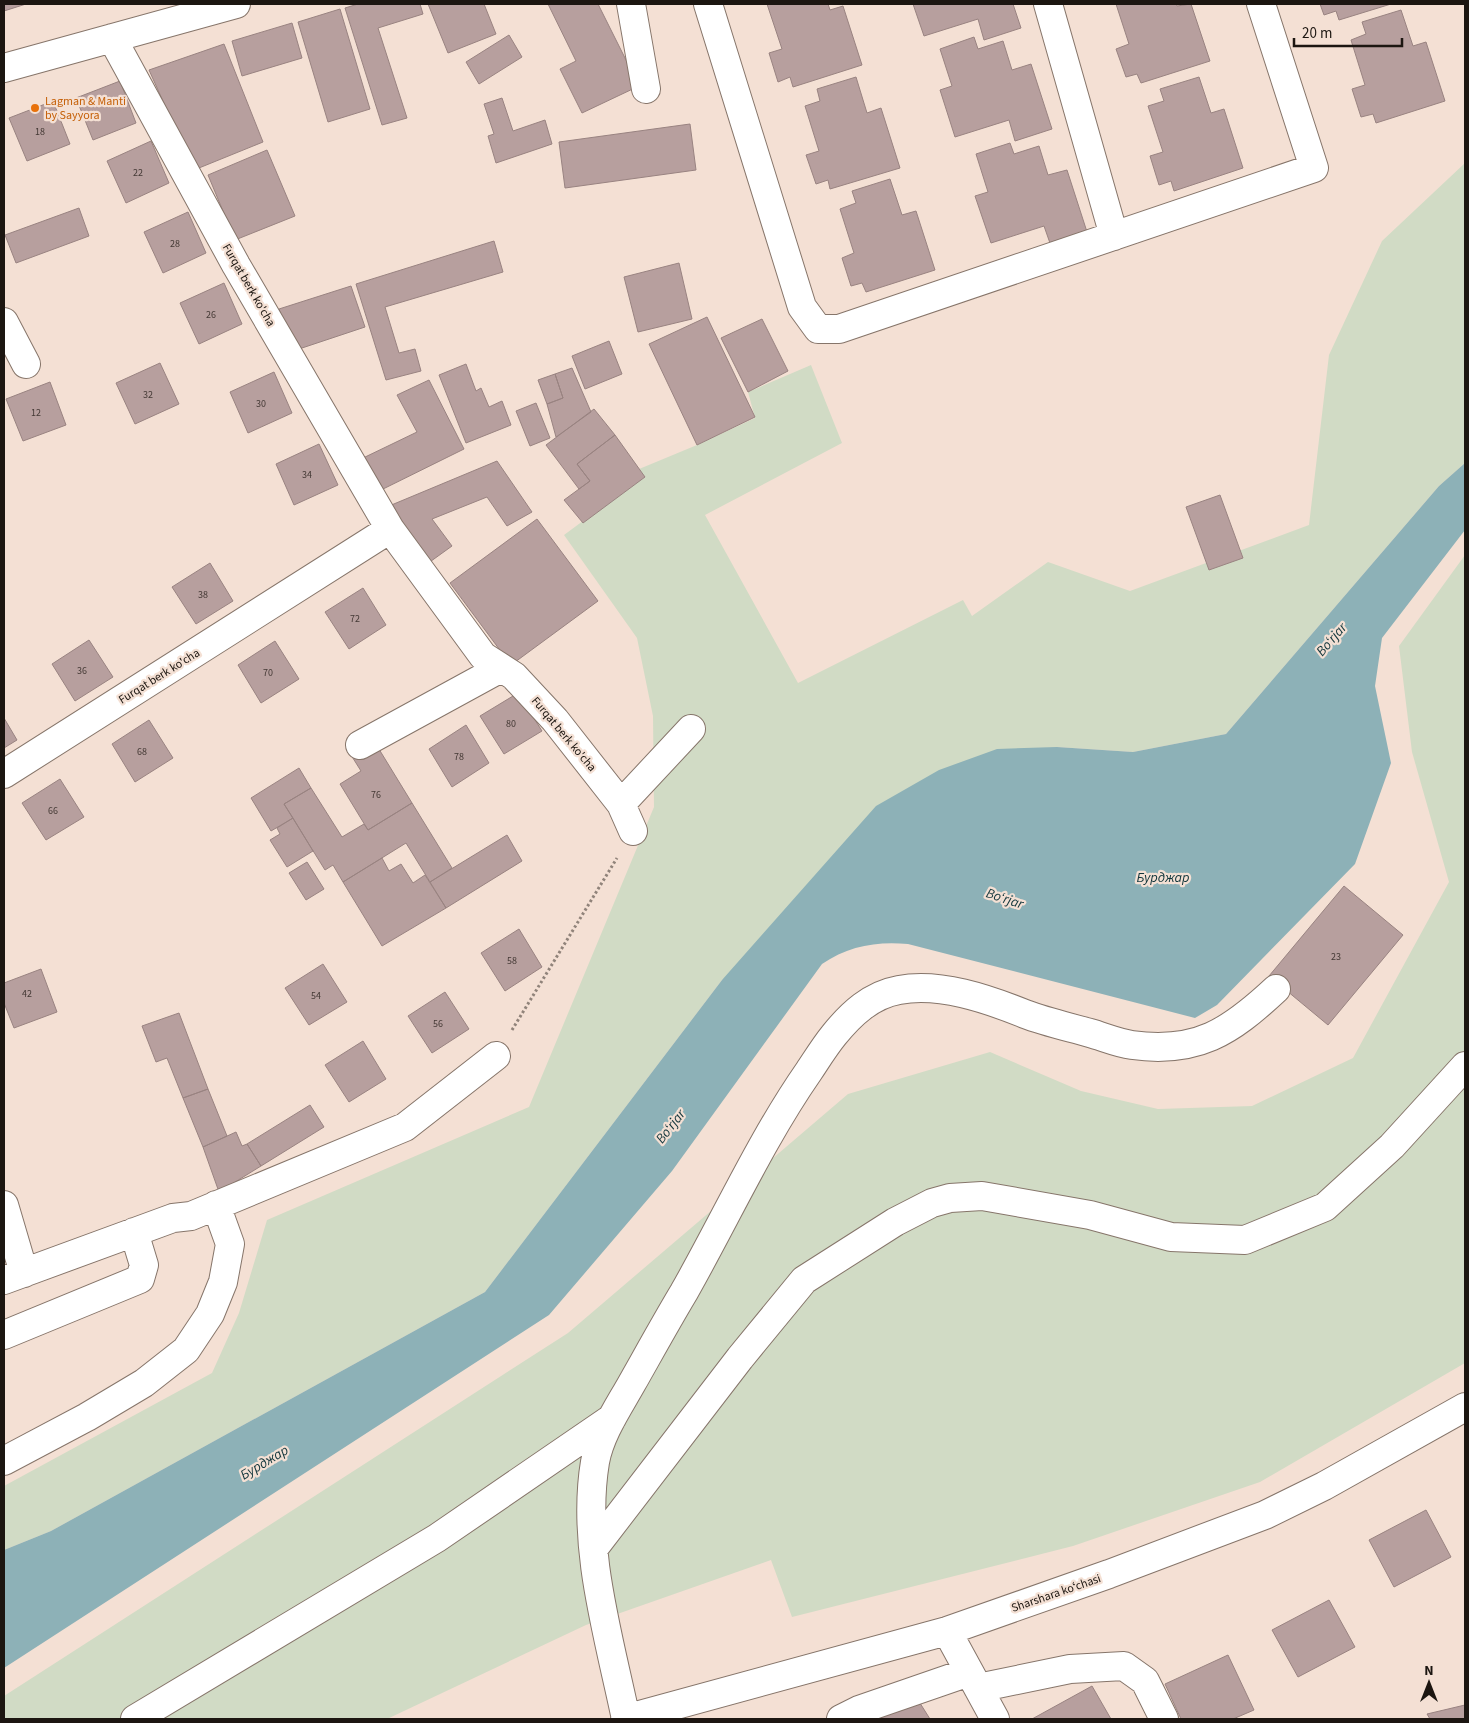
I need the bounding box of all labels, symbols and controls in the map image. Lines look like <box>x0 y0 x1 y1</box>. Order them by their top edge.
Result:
scale bar <box>1294 15 1402 47</box>
text: 20 m <box>1302 23 1332 44</box>
place label: Lagman & Manti by Sayyora <box>45 93 126 124</box>
marker: Lagman & Manti by Sayyora <box>29 102 41 114</box>
house number: 18 <box>35 125 45 139</box>
house number: 22 <box>133 166 143 180</box>
house number: 28 <box>170 237 180 251</box>
street label: Furqat berk ko'cha <box>218 241 279 330</box>
house number: 26 <box>206 308 216 322</box>
house number: 32 <box>143 388 153 402</box>
house number: 30 <box>256 397 266 411</box>
house number: 12 <box>31 406 41 420</box>
house number: 34 <box>302 468 312 482</box>
house number: 38 <box>198 588 208 602</box>
house number: 72 <box>350 612 360 626</box>
water label: Bo‘rjar <box>1312 618 1353 661</box>
street label: Furqat berk ko'cha <box>115 645 203 708</box>
house number: 36 <box>77 664 87 678</box>
house number: 70 <box>263 666 273 680</box>
street label: Furqat berk ko'cha <box>527 693 600 775</box>
house number: 80 <box>506 717 516 731</box>
house number: 68 <box>137 745 147 759</box>
house number: 78 <box>454 750 464 764</box>
house number: 76 <box>371 788 381 802</box>
house number: 66 <box>48 804 58 818</box>
water label: Бурджар <box>1136 868 1190 888</box>
water label: Bo‘rjar <box>983 884 1027 915</box>
house number: 23 <box>1331 950 1341 964</box>
house number: 58 <box>507 954 517 968</box>
house number: 42 <box>22 987 32 1001</box>
house number: 54 <box>311 989 321 1003</box>
house number: 56 <box>433 1017 443 1031</box>
water label: Bo‘rjar <box>651 1104 691 1148</box>
water label: Бурджар <box>237 1441 292 1485</box>
street label: Sharshara koʻchasi <box>1009 1570 1103 1617</box>
north arrow <box>1404 1658 1454 1708</box>
text: N <box>1424 1661 1434 1681</box>

